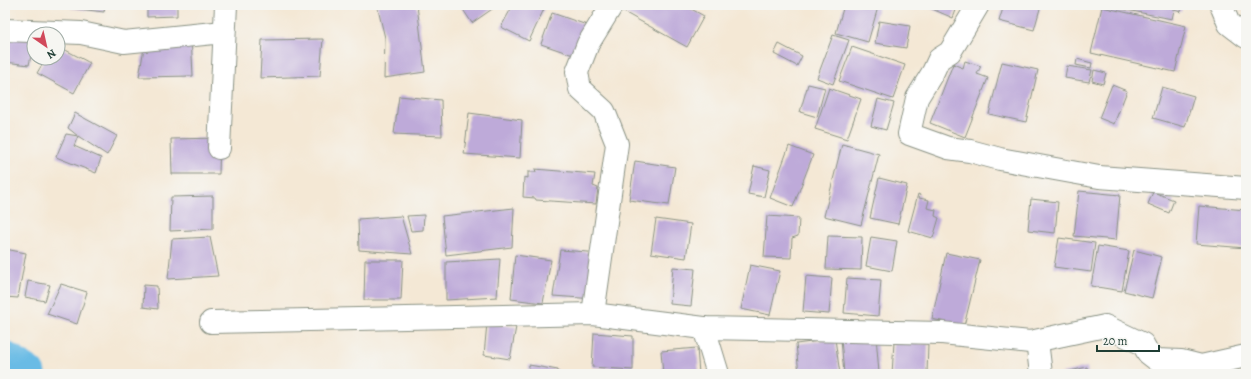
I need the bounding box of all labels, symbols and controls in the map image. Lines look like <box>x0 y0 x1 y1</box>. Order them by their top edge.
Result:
north arrow <box>26 26 66 66</box>
text: N <box>44 45 59 62</box>
scale bar <box>1097 327 1159 353</box>
text: 20 m <box>1103 333 1127 349</box>

